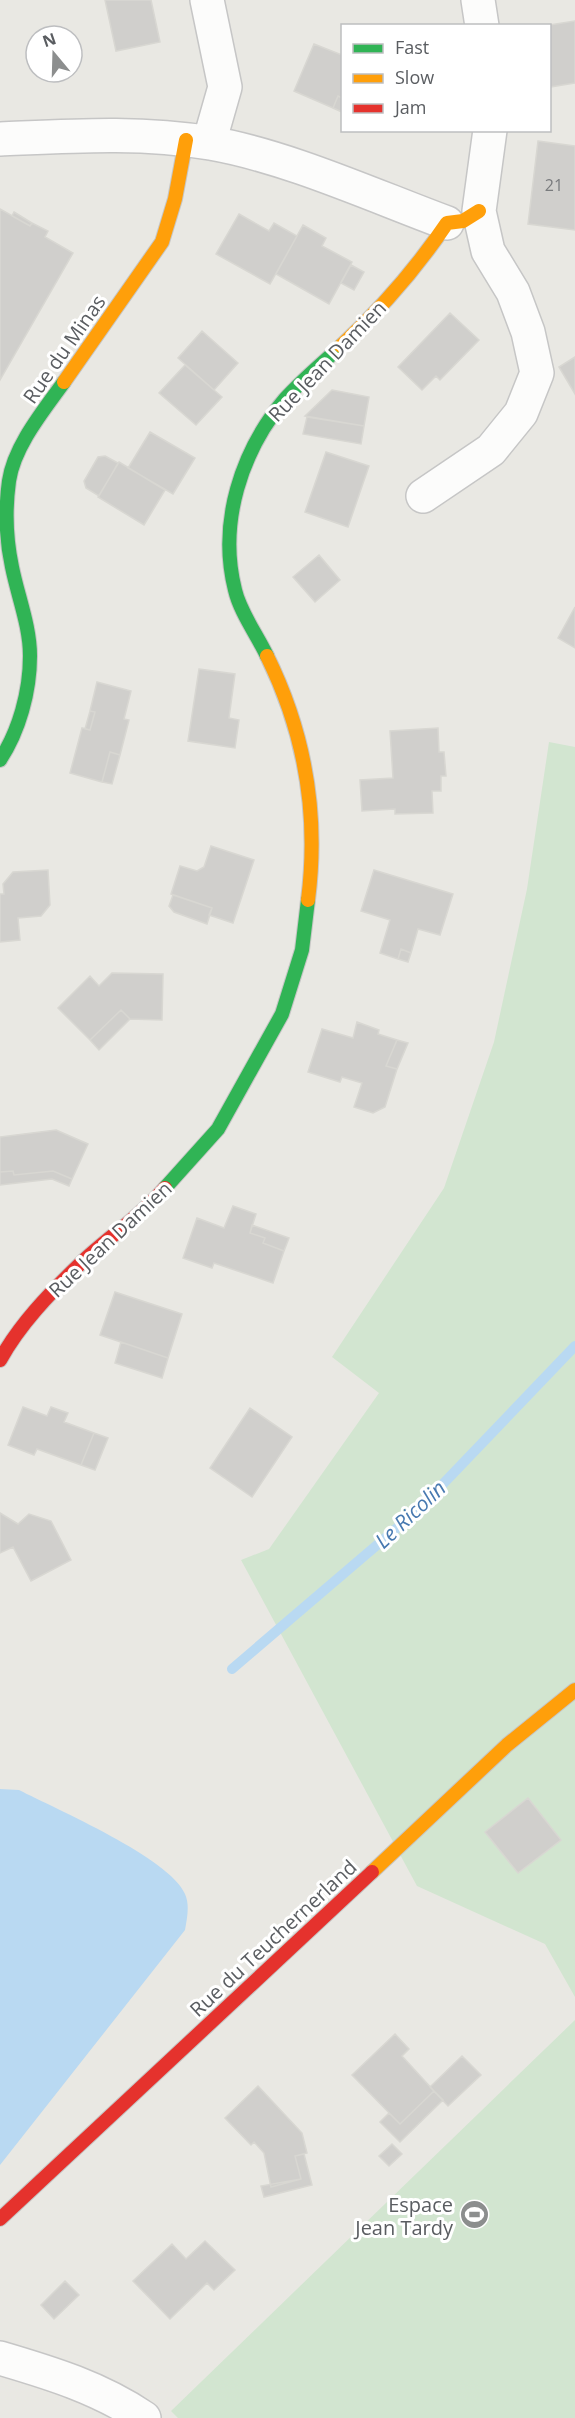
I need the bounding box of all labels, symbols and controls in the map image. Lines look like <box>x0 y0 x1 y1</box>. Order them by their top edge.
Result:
north arrow <box>24 24 84 84</box>
legend <box>341 24 551 132</box>
text: N <box>39 27 59 52</box>
text: Fast <box>395 35 429 59</box>
text: Slow <box>395 65 434 89</box>
text: Jam <box>393 95 427 119</box>
house number: 21 <box>545 174 563 196</box>
street label: Rue du Minas <box>17 289 111 409</box>
street label: Rue Jean Damien <box>262 294 392 428</box>
street label: Rue Jean Damien <box>43 1175 177 1303</box>
water label: Le Ricolin <box>369 1474 451 1554</box>
street label: Rue du Teuchernerland <box>184 1854 362 2022</box>
place label: Espace Jean Tardy <box>353 2191 454 2241</box>
sports icon: Espace Jean Tardy <box>458 2199 490 2231</box>

